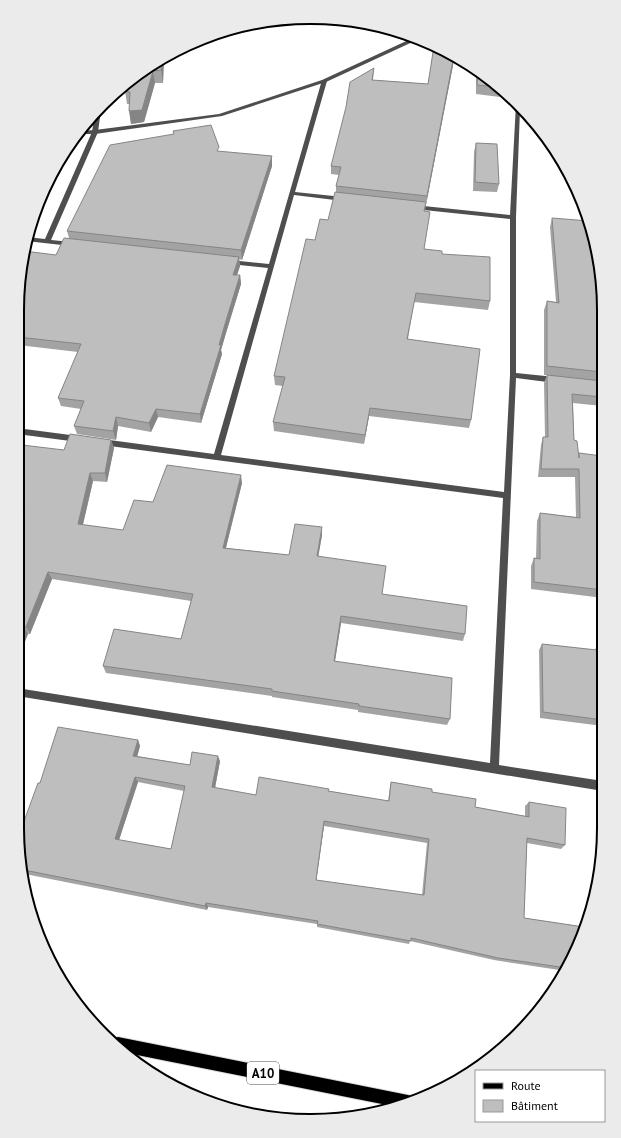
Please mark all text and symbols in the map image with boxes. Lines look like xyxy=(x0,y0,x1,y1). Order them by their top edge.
road number: A10 xyxy=(247,1062,279,1084)
legend xyxy=(475,1070,605,1122)
text: Route xyxy=(511,1078,541,1093)
text: Bâtiment xyxy=(511,1098,558,1113)

